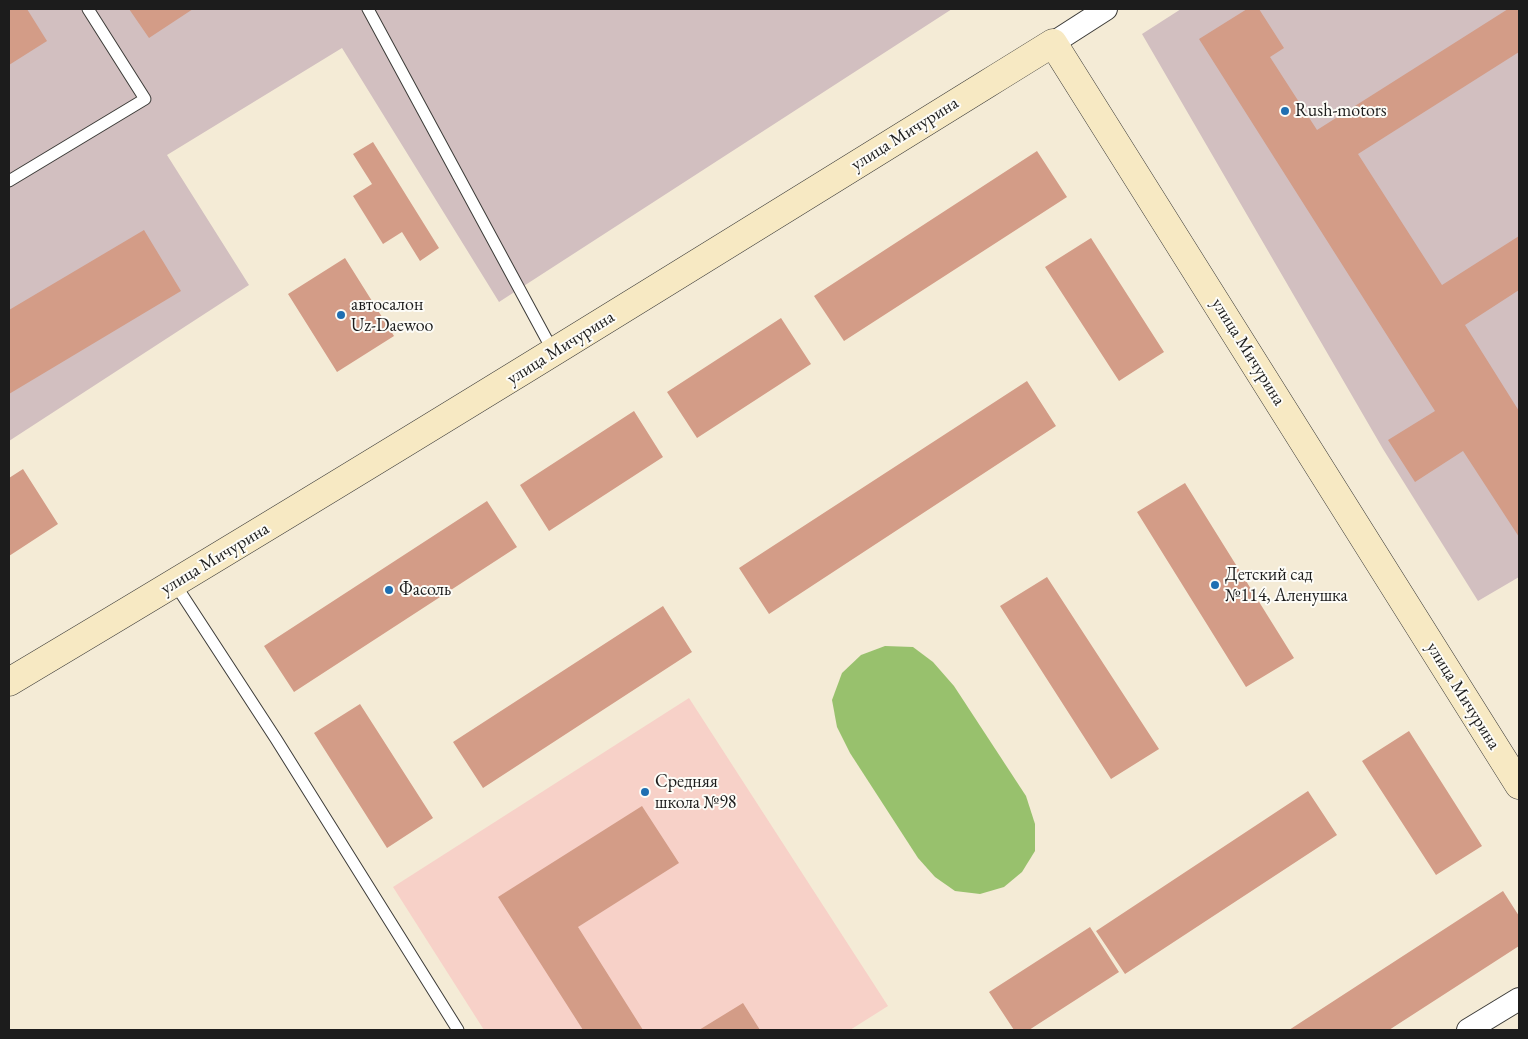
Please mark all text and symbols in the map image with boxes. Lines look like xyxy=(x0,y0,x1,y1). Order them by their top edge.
street label: улица Мичурина xyxy=(847,92,963,176)
place label: Rush-motors xyxy=(1295,100,1387,122)
marker: Rush-motors xyxy=(1279,105,1291,117)
place label: автосалон Uz-Daewoo xyxy=(351,294,433,336)
street label: улица Мичурина xyxy=(1206,294,1290,410)
street label: улица Мичурина xyxy=(503,306,619,390)
marker: автосалон Uz-Daewoo xyxy=(335,309,347,321)
street label: улица Мичурина xyxy=(157,518,273,600)
place label: Детский сад №114, Аленушка xyxy=(1225,564,1348,606)
place label: Фасоль xyxy=(399,579,451,601)
marker: Детский сад №114, Аленушка xyxy=(1209,579,1221,591)
marker: Фасоль xyxy=(383,584,395,596)
street label: улица Мичурина xyxy=(1421,638,1505,754)
place label: Средняя школа №98 xyxy=(655,771,736,814)
marker: Средняя школа №98 xyxy=(639,786,651,798)

